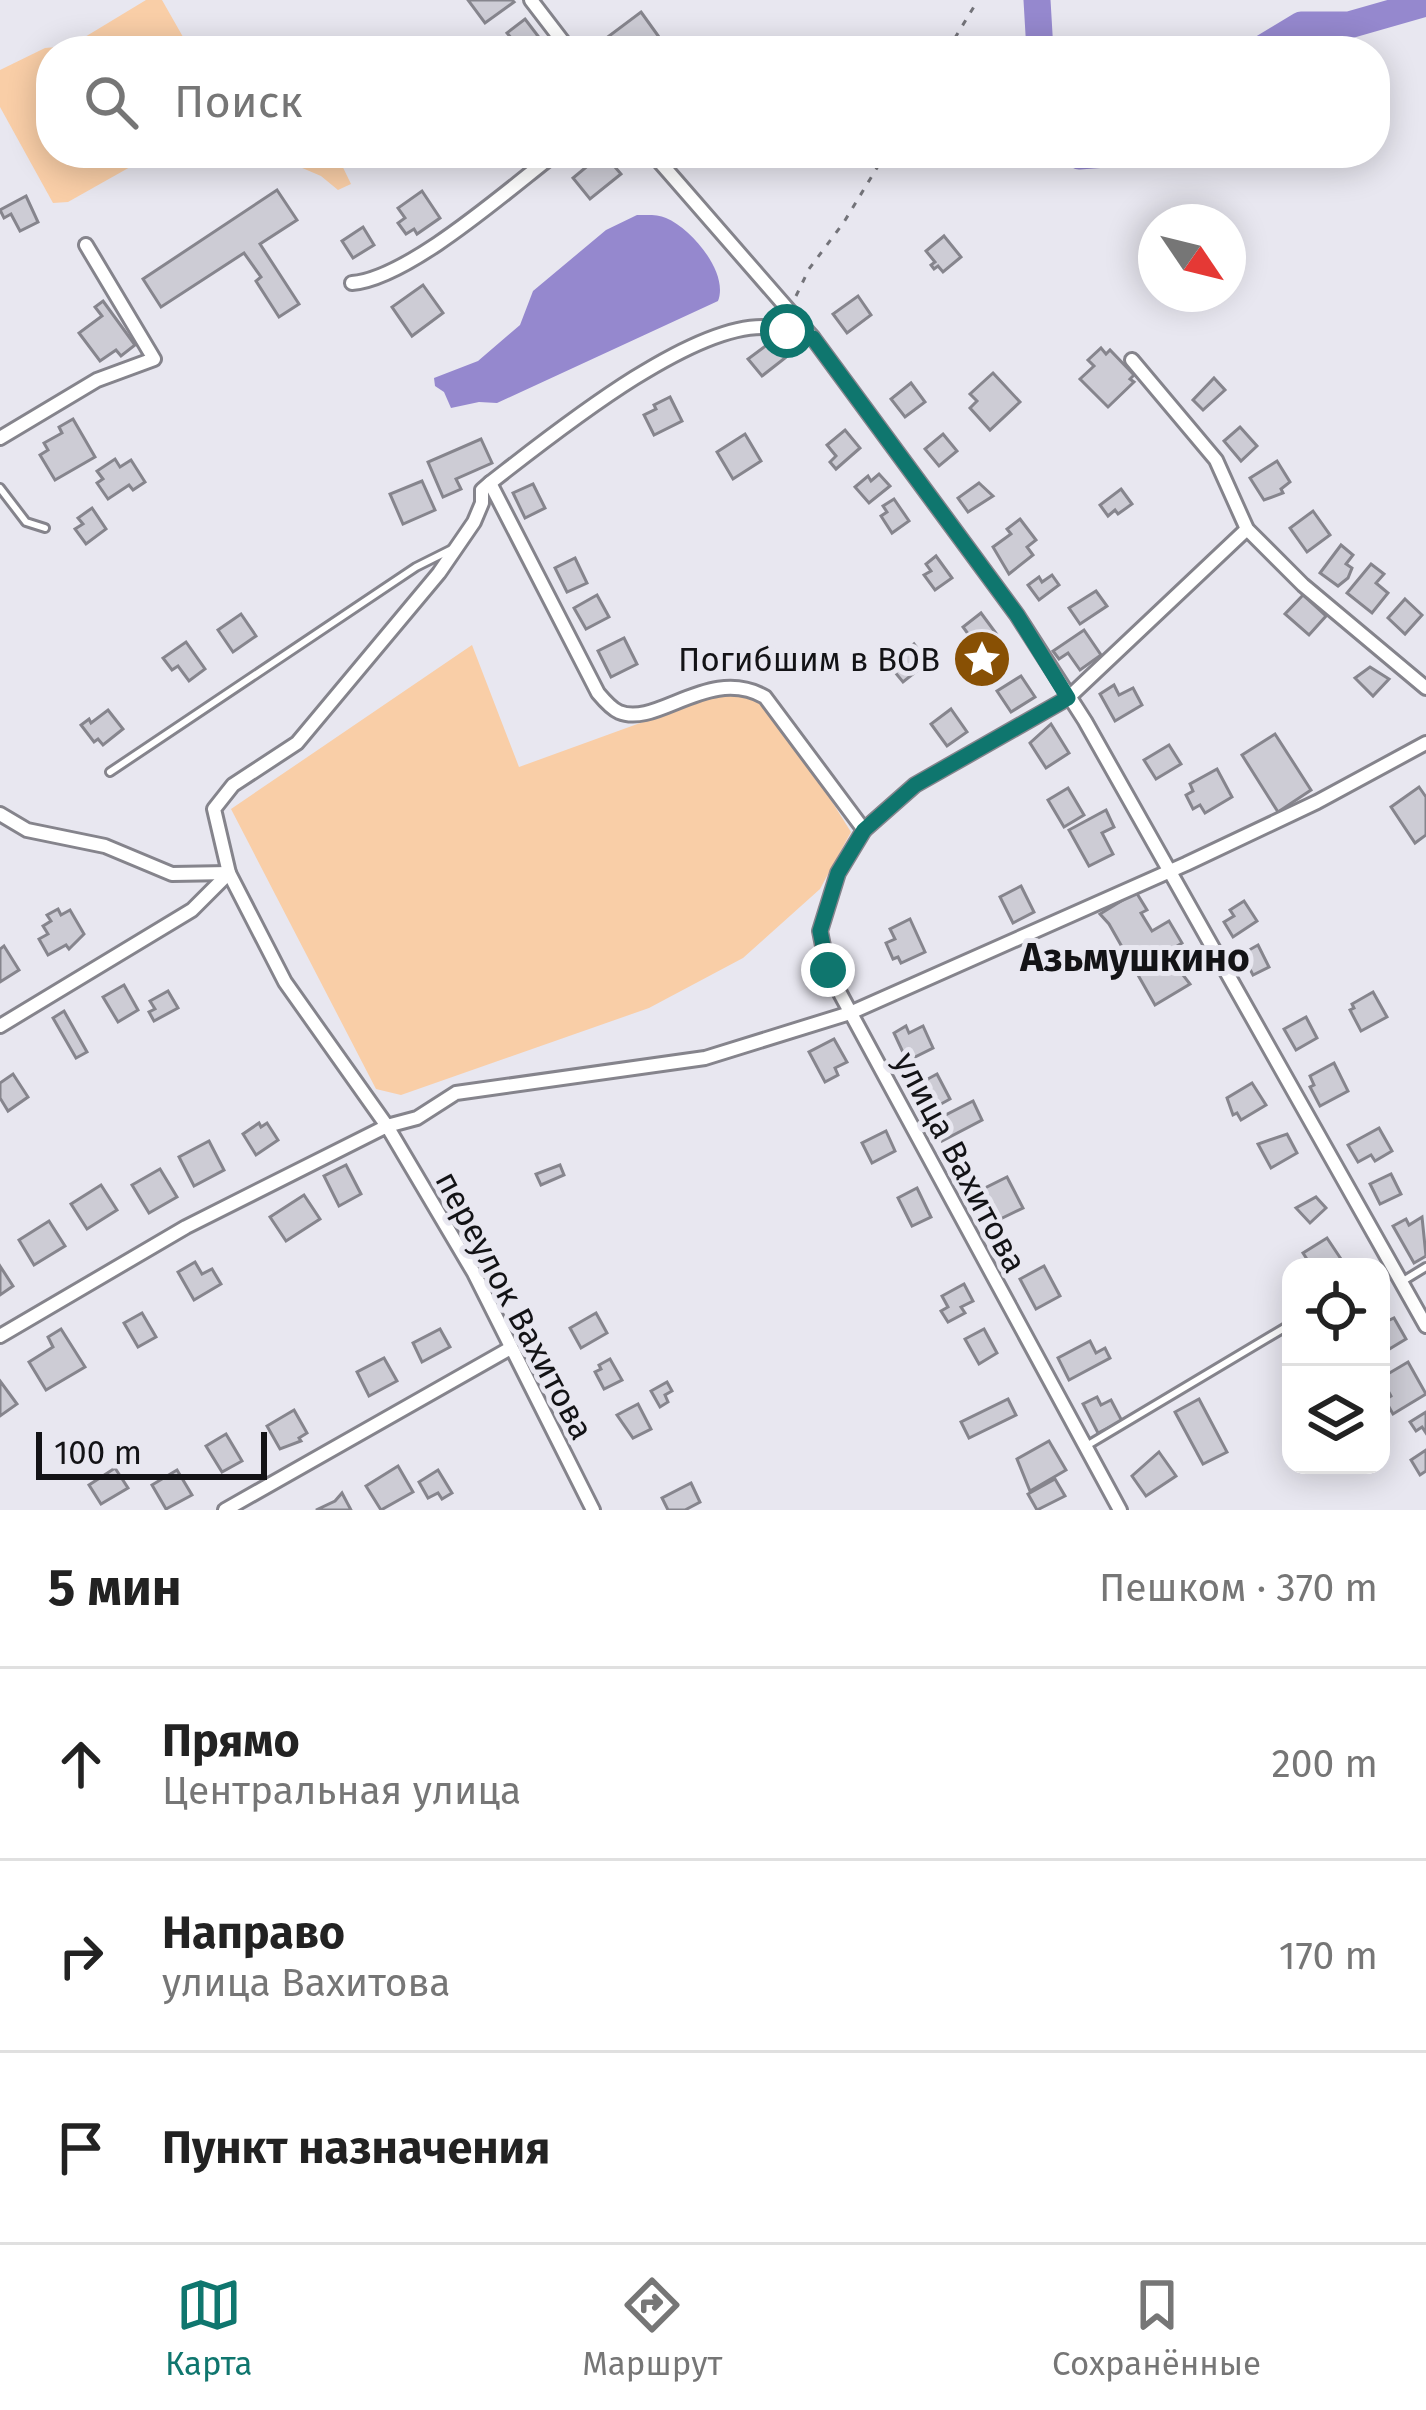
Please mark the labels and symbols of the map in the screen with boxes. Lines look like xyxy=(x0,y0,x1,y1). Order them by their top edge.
north arrow xyxy=(1138,204,1246,312)
route start xyxy=(760,304,814,358)
place icon: Погибшим в ВОВ xyxy=(951,628,1013,690)
place label: Погибшим в ВОВ xyxy=(678,640,940,680)
district label: Азьмушкино xyxy=(1019,935,1250,981)
route end xyxy=(801,943,855,997)
street label: улица Вахитова xyxy=(885,1045,1035,1280)
street label: переулок Вахитова xyxy=(426,1164,602,1447)
scale bar xyxy=(36,1426,267,1479)

